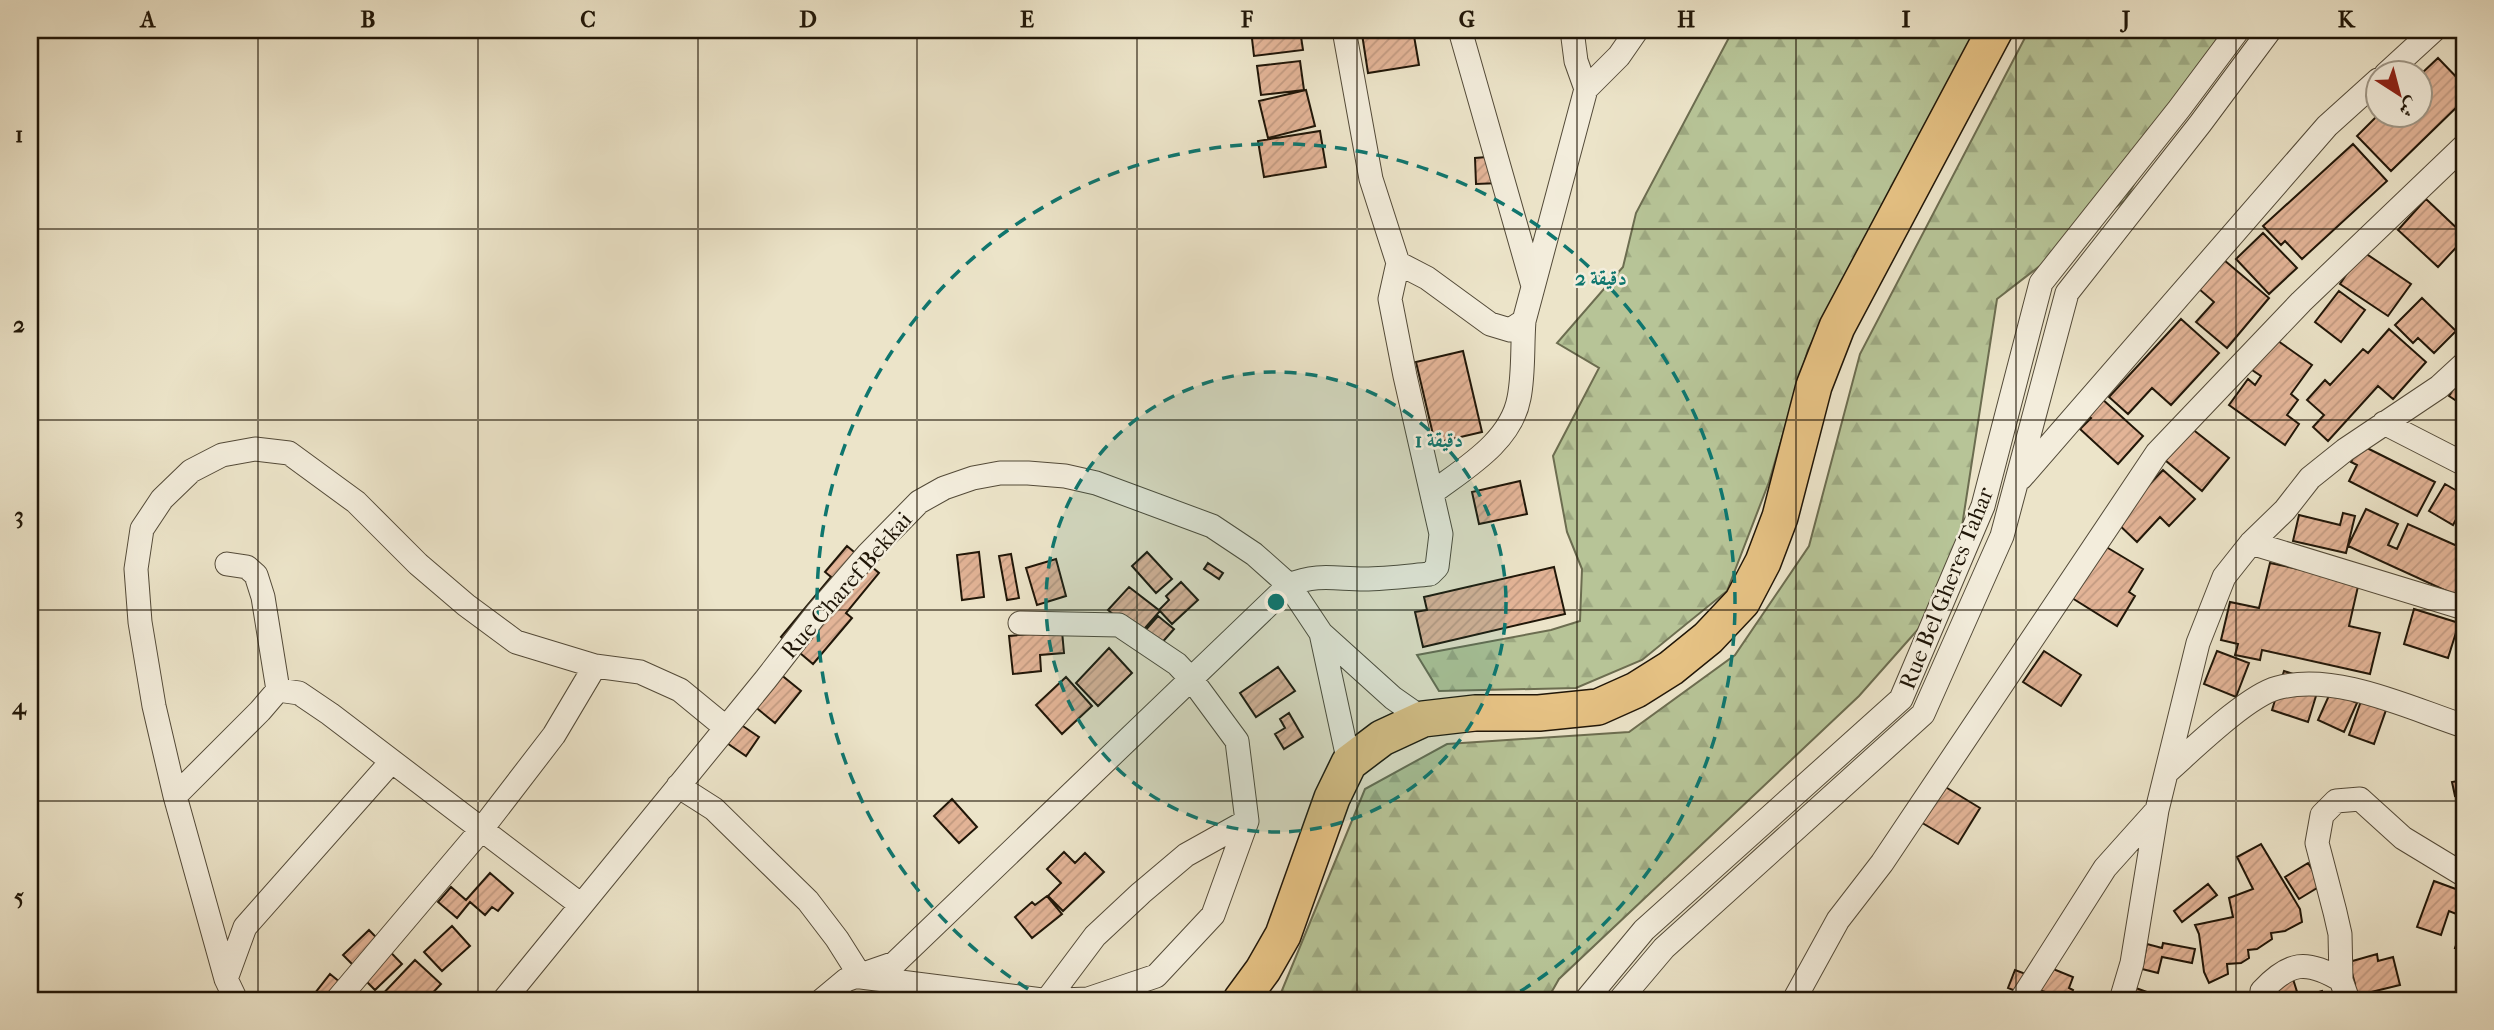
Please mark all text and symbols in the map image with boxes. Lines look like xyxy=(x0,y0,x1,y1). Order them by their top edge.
text: A xyxy=(139,6,157,33)
text: B xyxy=(361,6,376,33)
text: C xyxy=(580,6,596,33)
text: D xyxy=(799,6,817,33)
text: E xyxy=(1020,6,1034,33)
text: F xyxy=(1240,6,1254,33)
text: G xyxy=(1459,6,1475,33)
text: H xyxy=(1677,6,1695,33)
text: I xyxy=(1902,6,1911,33)
text: J xyxy=(2120,6,2131,33)
text: K xyxy=(2338,6,2357,33)
north arrow xyxy=(2364,60,2434,130)
text: ش xyxy=(2394,93,2422,121)
text: 1 xyxy=(15,121,23,148)
text: 2 دقيقة xyxy=(1575,266,1627,290)
text: 2 xyxy=(13,311,25,338)
text: 1 دقيقة xyxy=(1415,428,1463,452)
street label: Rue Bel Gheres Tahar xyxy=(1894,483,1999,693)
text: 3 xyxy=(14,502,24,529)
street label: Rue Charef Bekkai xyxy=(775,506,918,664)
centre of rings xyxy=(1264,590,1288,614)
text: 4 xyxy=(11,693,27,720)
text: 5 xyxy=(14,883,24,910)

